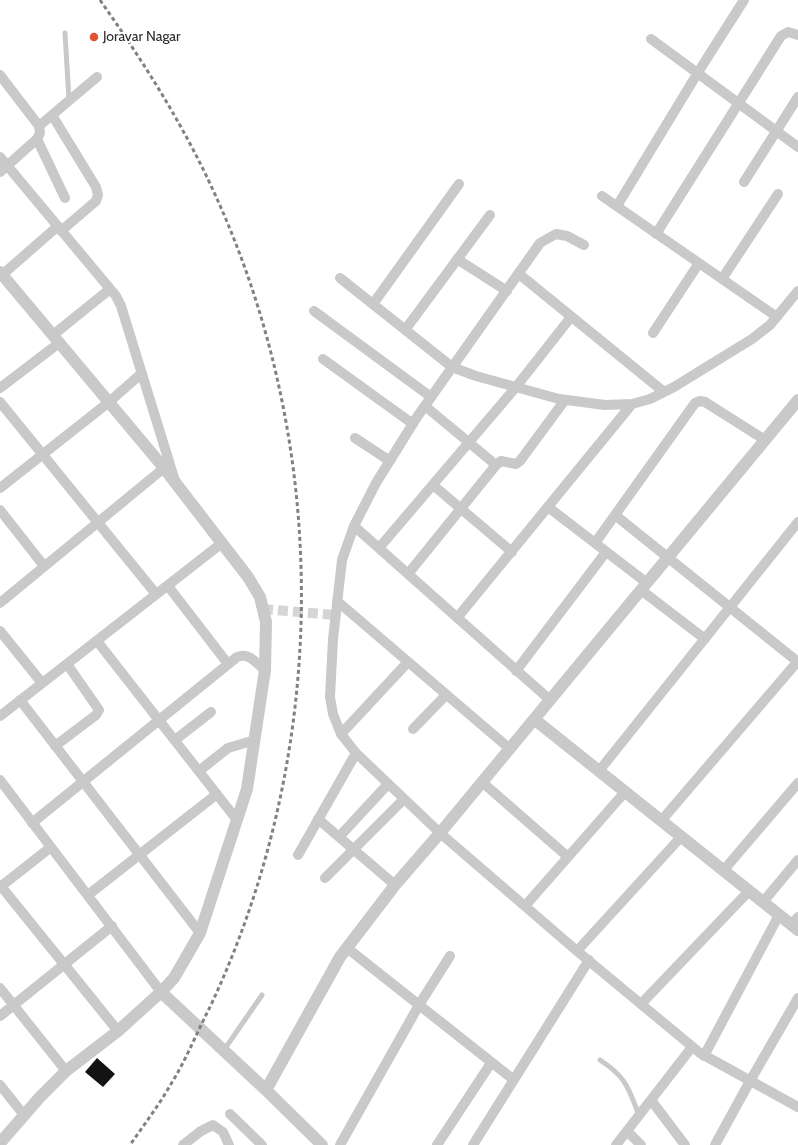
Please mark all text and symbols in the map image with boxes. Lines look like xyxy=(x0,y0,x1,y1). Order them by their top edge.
place label: Joravar Nagar xyxy=(103,29,181,45)
marker: Joravar Nagar xyxy=(88,31,100,43)

